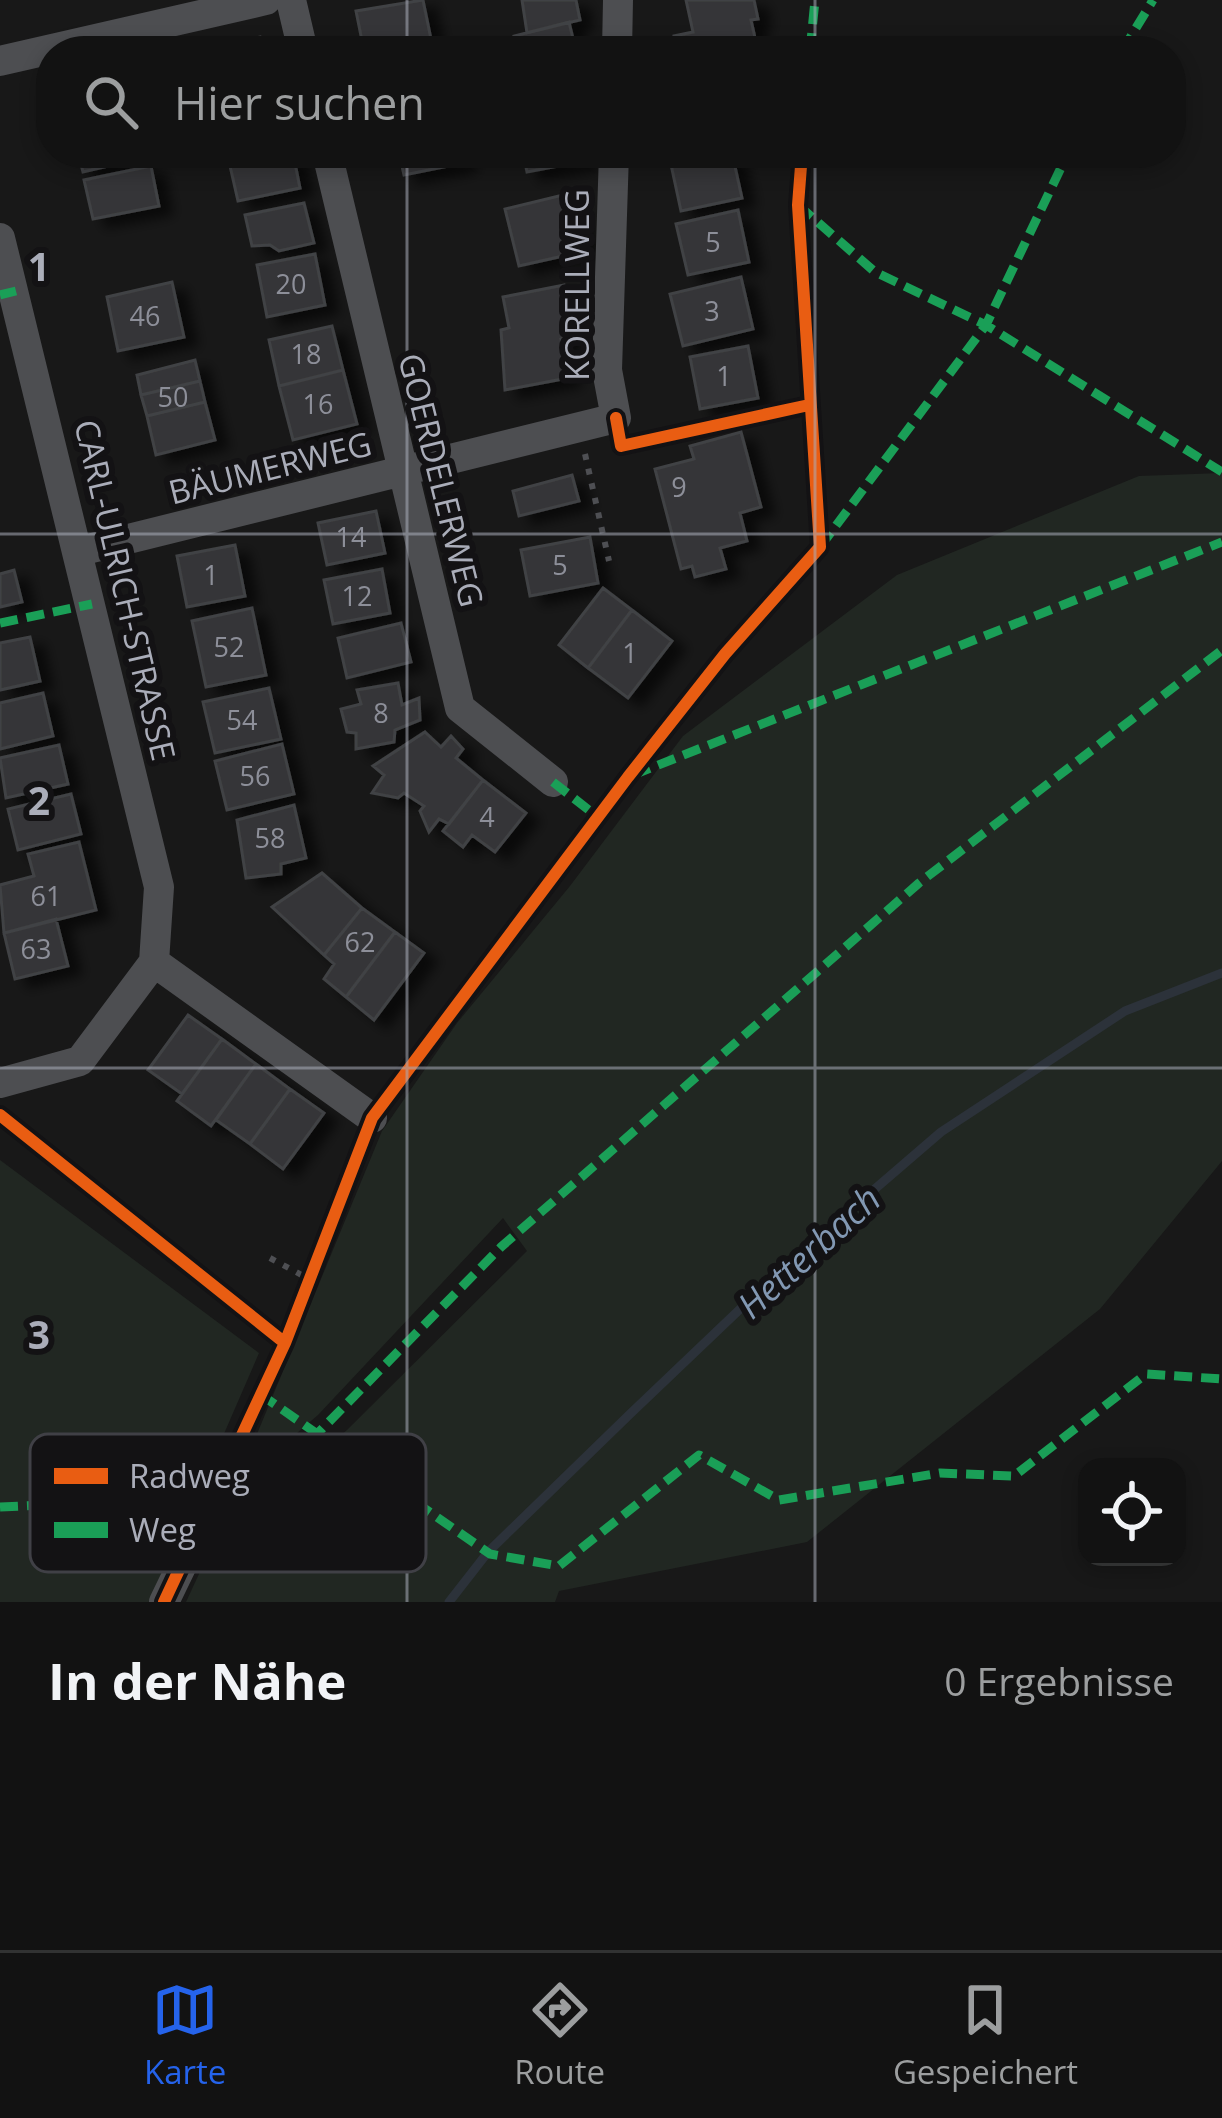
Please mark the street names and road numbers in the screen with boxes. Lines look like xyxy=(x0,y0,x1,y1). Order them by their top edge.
street label: KORELLWEG xyxy=(554,189,599,381)
street label: GOERDELERWEG xyxy=(388,349,495,611)
street label: CARL-ULRICH-STRASSE xyxy=(64,415,187,765)
street label: BÄUMERWEG xyxy=(164,421,376,514)

